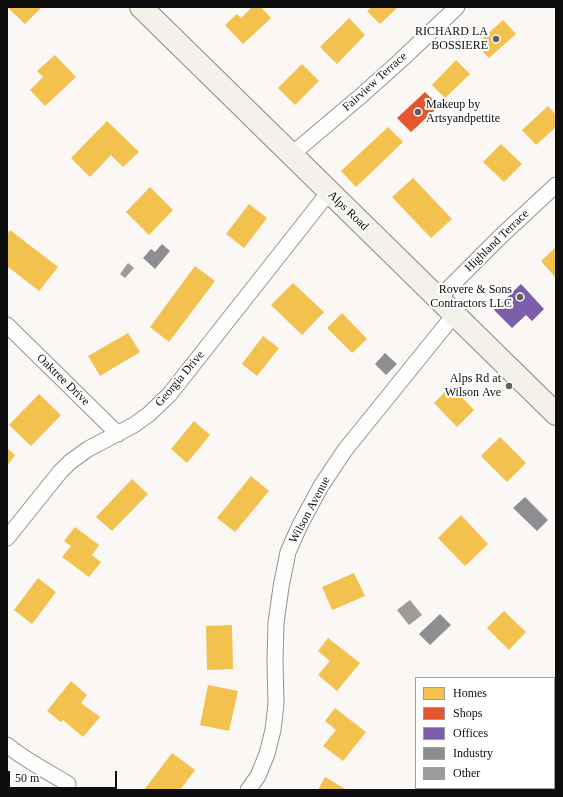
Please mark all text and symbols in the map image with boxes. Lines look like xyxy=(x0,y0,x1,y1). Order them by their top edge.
place label: RICHARD LA BOSSIERE xyxy=(415,25,488,53)
marker: RICHARD LA BOSSIERE xyxy=(491,34,501,44)
street label: Fairview Terrace xyxy=(340,49,410,115)
place label: Makeup by Artsyandpettite xyxy=(426,98,500,126)
marker: Makeup by Artsyandpettite xyxy=(413,107,423,117)
street label: Alps Road xyxy=(325,188,371,234)
street label: Highland Terrace xyxy=(462,207,532,275)
place label: Rovere & Sons Contractors LLC xyxy=(430,283,512,311)
marker: Rovere & Sons Contractors LLC xyxy=(515,292,525,302)
street label: Georgia Drive xyxy=(152,348,208,410)
street label: Oaktree Drive xyxy=(33,351,93,409)
place label: Alps Rd at Wilson Ave xyxy=(445,372,501,400)
marker: Alps Rd at Wilson Ave xyxy=(504,381,514,391)
street label: Wilson Avenue xyxy=(286,474,334,546)
legend xyxy=(415,677,555,789)
text: Homes xyxy=(453,686,487,700)
text: Shops xyxy=(453,706,482,720)
text: Offices xyxy=(453,726,488,740)
text: Industry xyxy=(453,746,493,760)
scale bar xyxy=(10,763,119,789)
text: Other xyxy=(453,766,480,780)
text: 50 m xyxy=(15,771,39,785)

